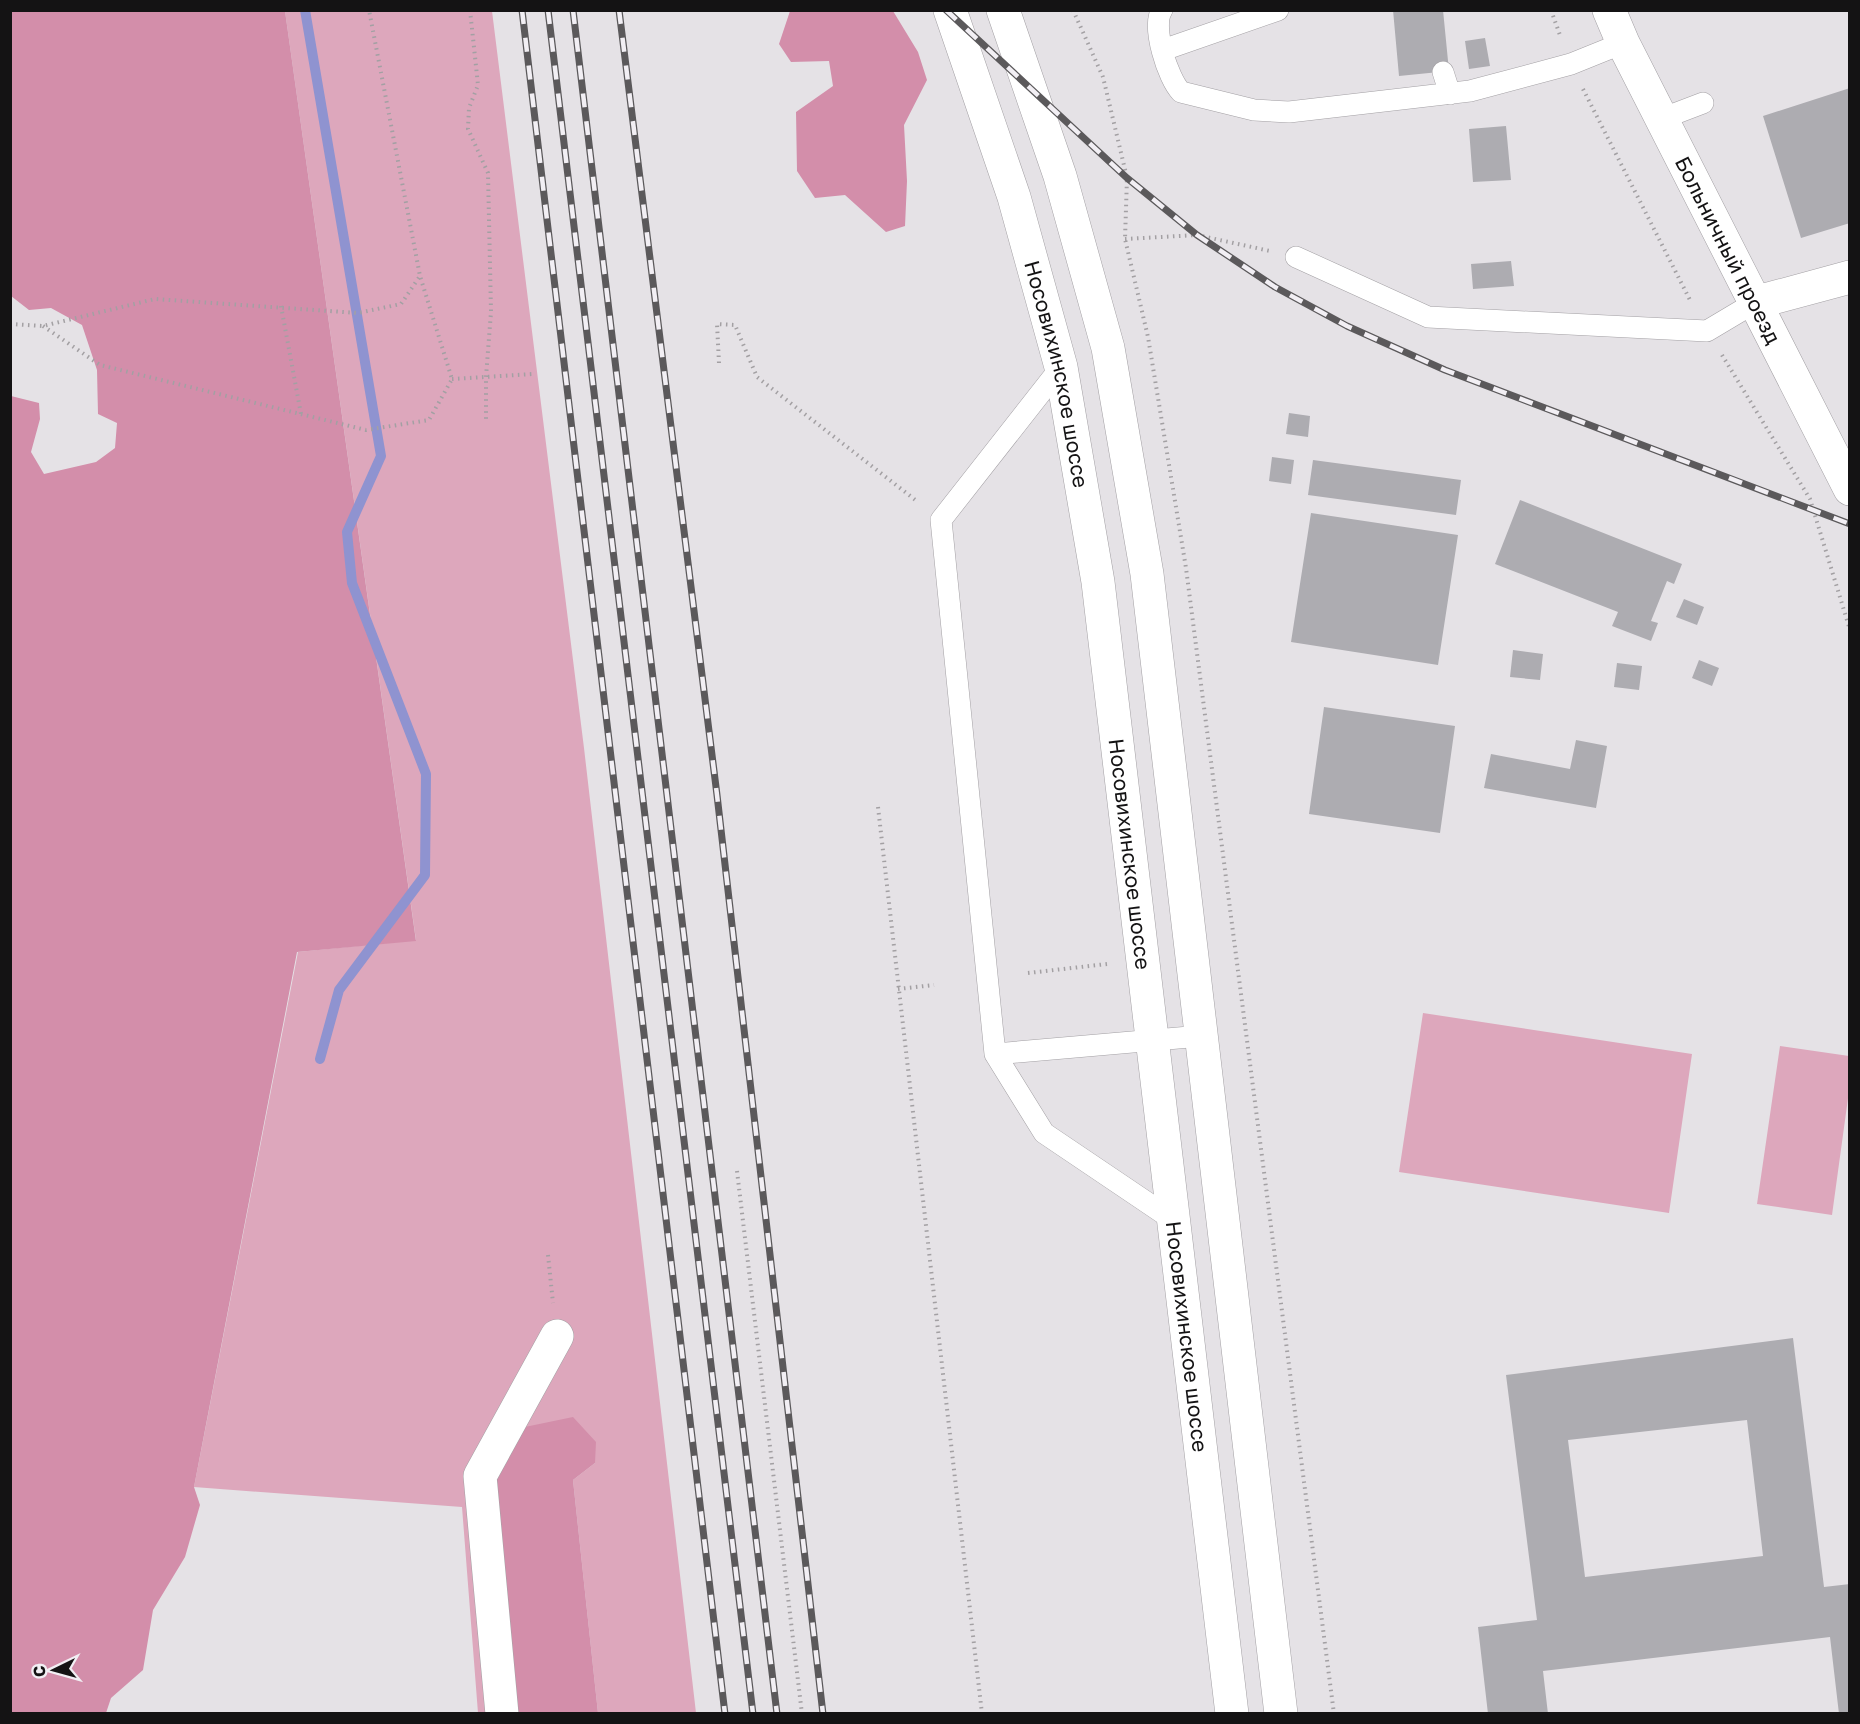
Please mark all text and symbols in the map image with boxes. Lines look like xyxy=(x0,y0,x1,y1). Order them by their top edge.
street label: Больничный проезд xyxy=(1670,152,1787,348)
street label: Носовихинское шоссе xyxy=(1019,257,1095,490)
street label: Носовихинское шоссе xyxy=(1104,737,1157,971)
street label: Носовихинское шоссе xyxy=(1161,1220,1214,1453)
north arrow xyxy=(24,1640,84,1700)
text: С xyxy=(29,1665,50,1678)

